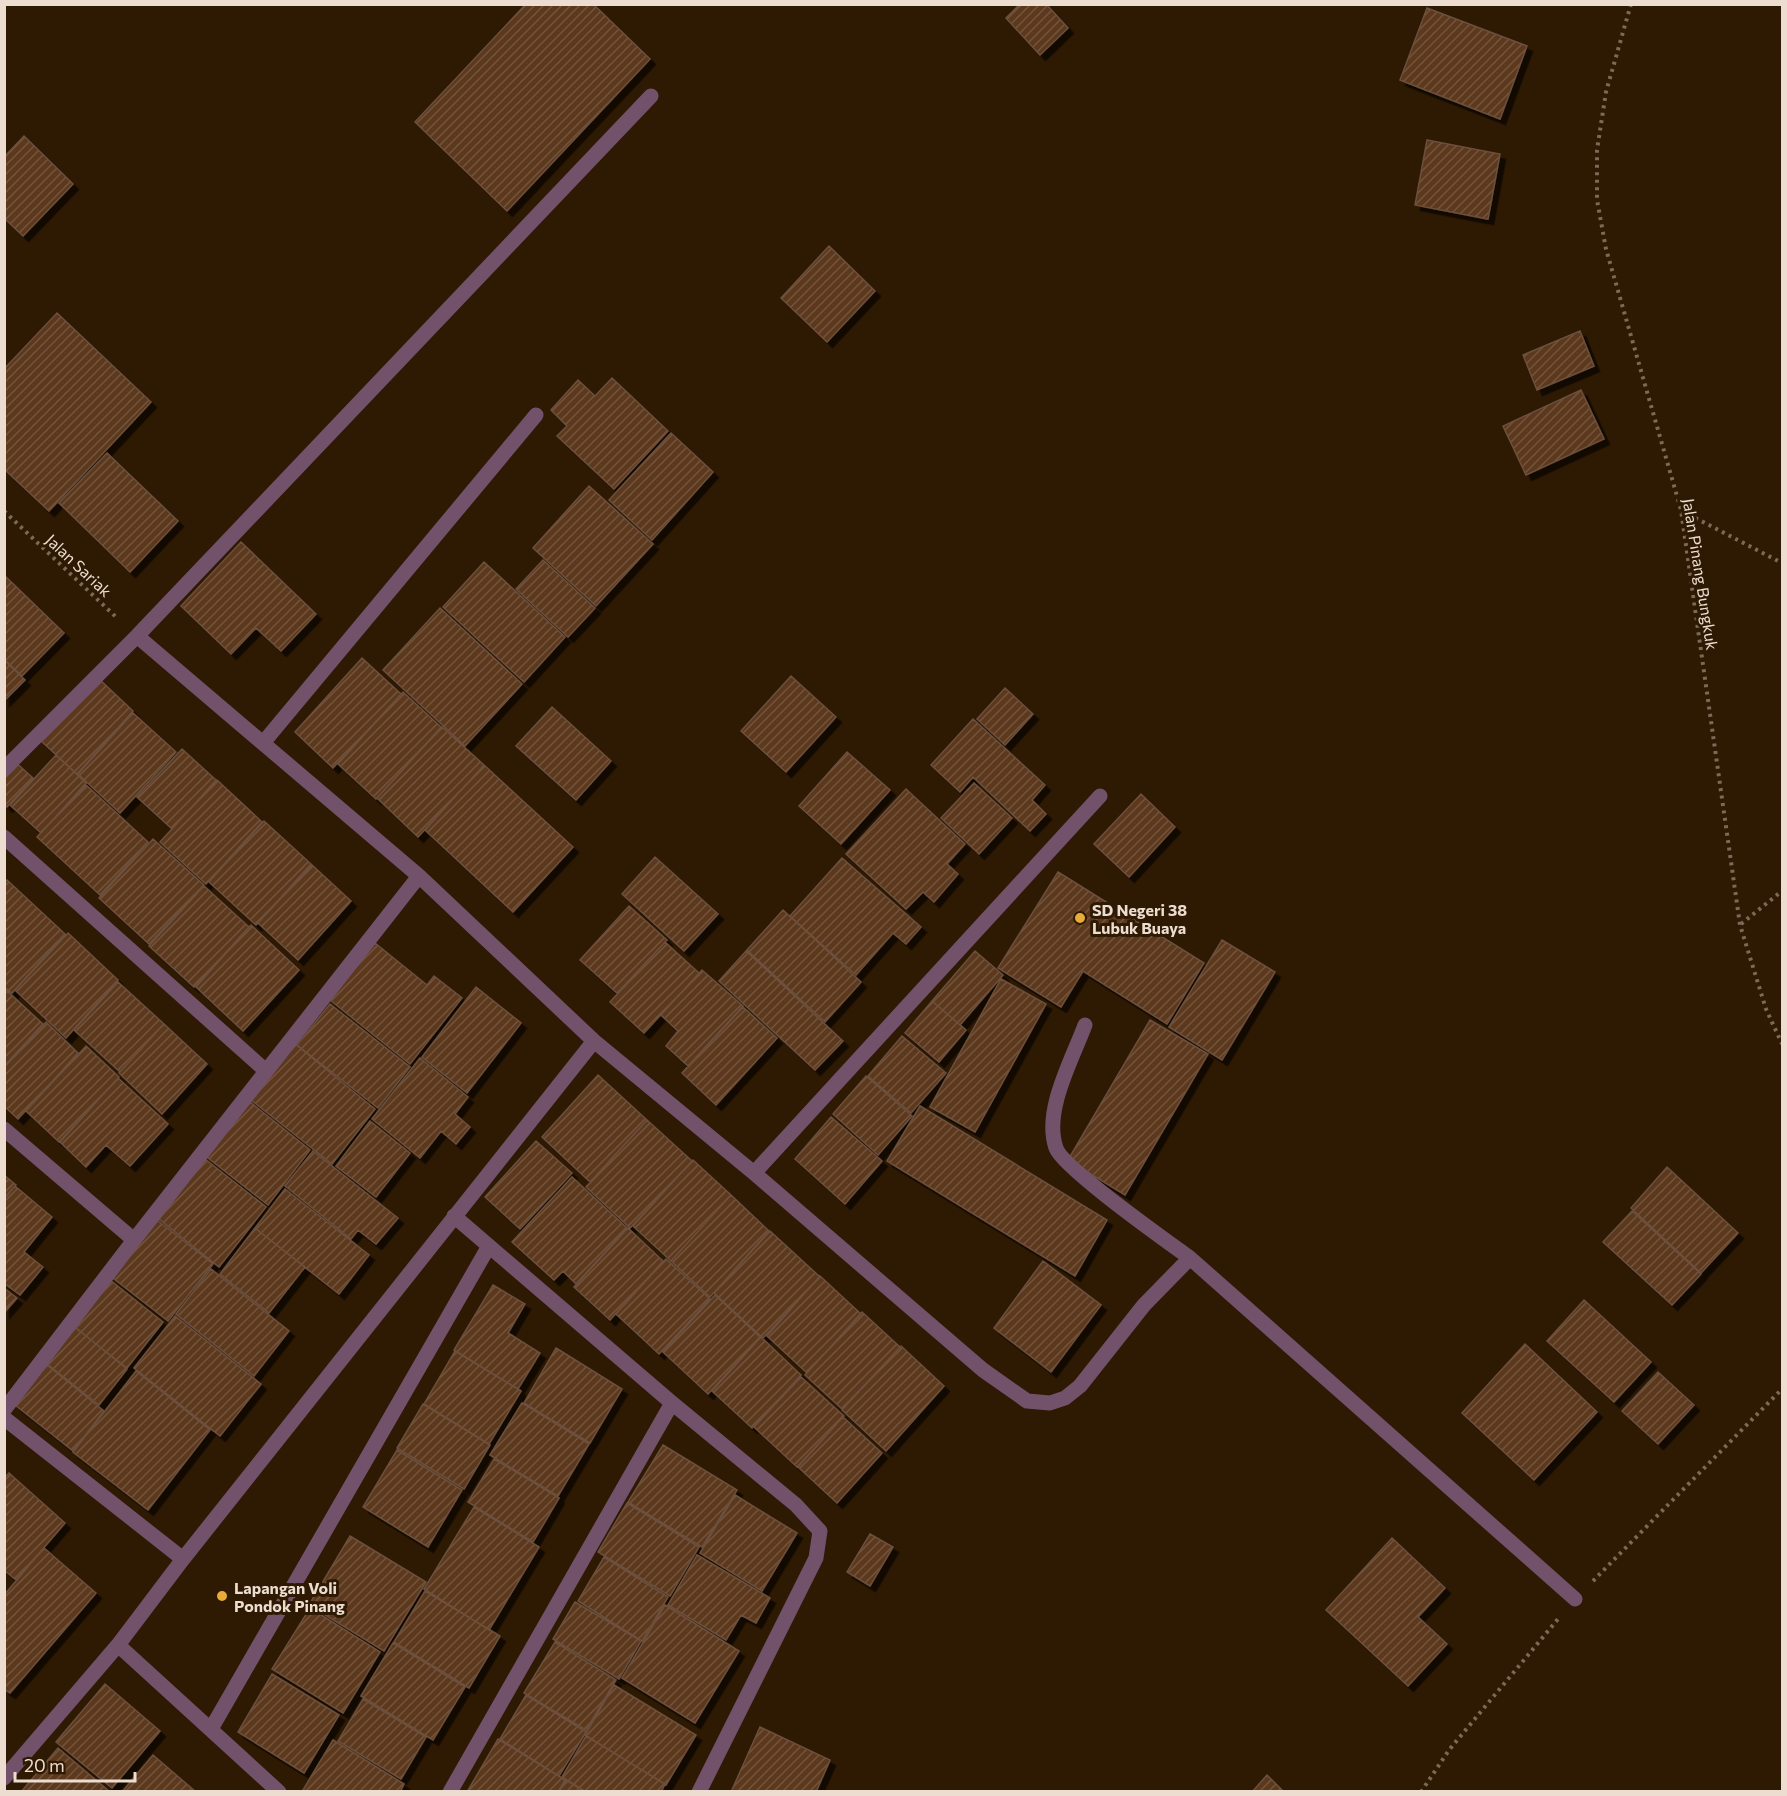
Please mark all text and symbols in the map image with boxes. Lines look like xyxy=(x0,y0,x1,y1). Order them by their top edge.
street label: Jalan Pinang Bungkuk xyxy=(1680,497,1722,652)
street label: Jalan Sariak xyxy=(42,530,116,600)
place label: SD Negeri 38 Lubuk Buaya xyxy=(1092,900,1187,937)
marker: SD Negeri 38 Lubuk Buaya xyxy=(1073,911,1087,925)
place label: Lapangan Voli Pondok Pinang xyxy=(234,1578,345,1615)
marker: Lapangan Voli Pondok Pinang xyxy=(215,1589,229,1603)
scale bar xyxy=(15,1745,135,1783)
text: 20 m xyxy=(24,1754,65,1776)

